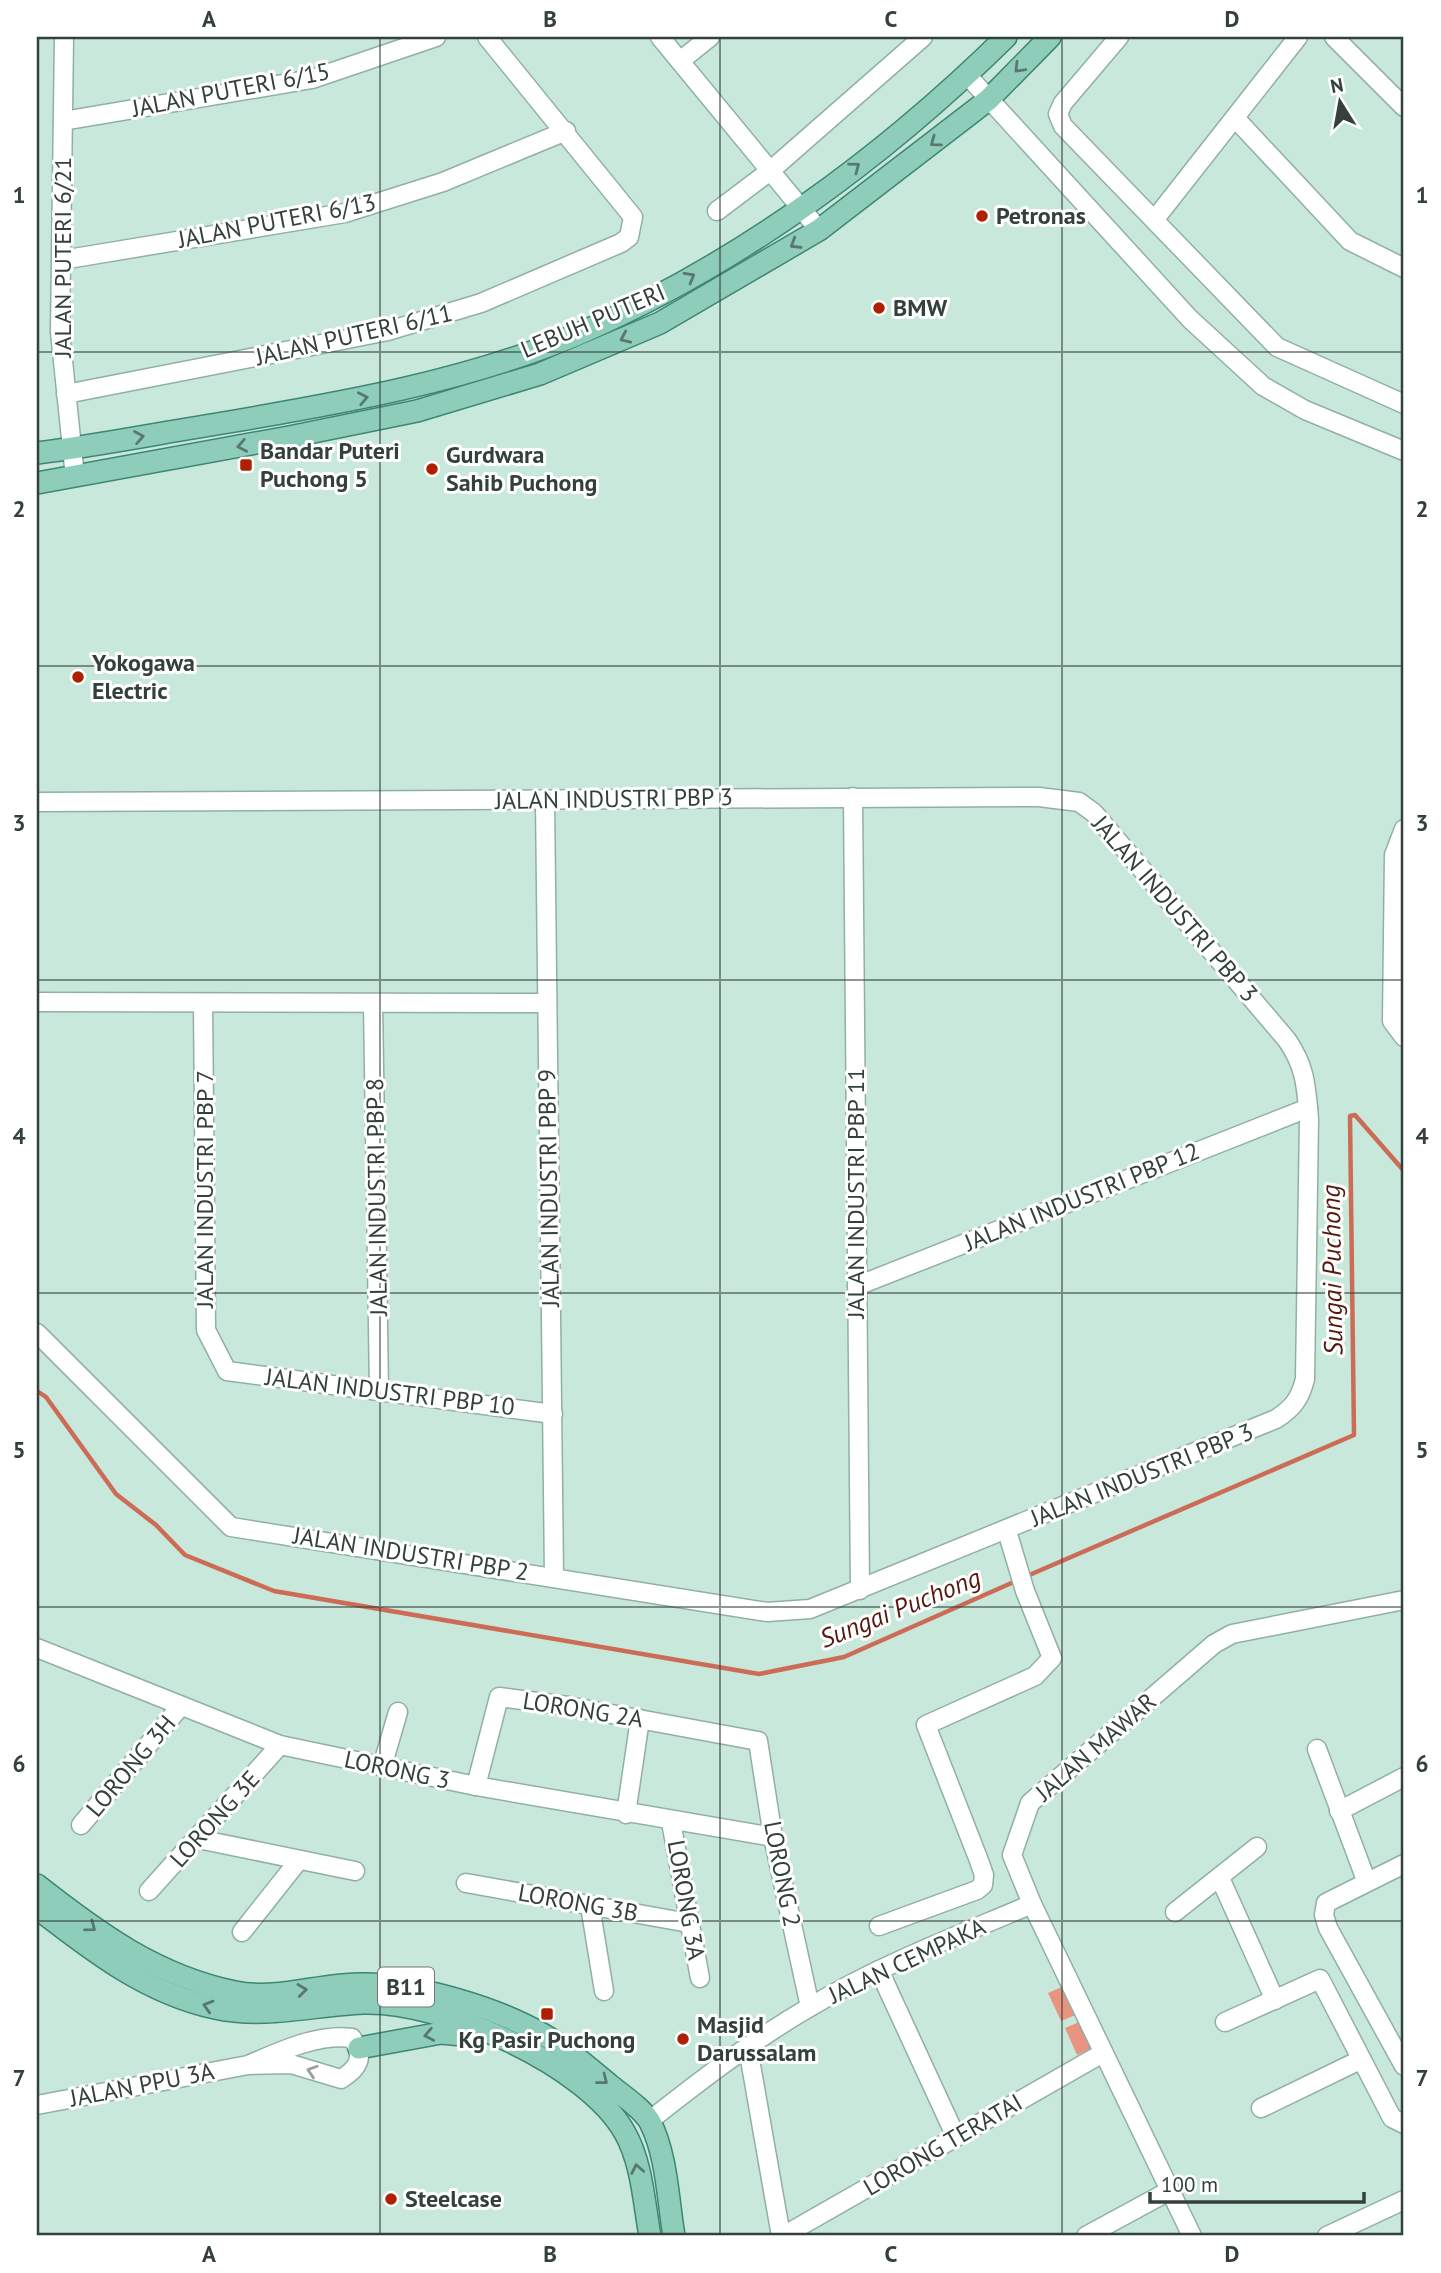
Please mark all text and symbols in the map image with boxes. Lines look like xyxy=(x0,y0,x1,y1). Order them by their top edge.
text: A xyxy=(202,4,216,33)
text: B xyxy=(543,4,557,33)
text: C xyxy=(885,4,898,33)
text: D xyxy=(1225,4,1239,33)
street label: JALAN PUTERI 6/15 xyxy=(128,55,332,124)
one-way arrow xyxy=(1015,60,1028,73)
north arrow xyxy=(1304,66,1374,136)
text: N xyxy=(1328,72,1345,98)
one-way arrow xyxy=(930,134,943,147)
street label: JALAN PUTERI 6/21 xyxy=(47,157,78,358)
one-way arrow xyxy=(847,162,860,175)
text: 1 xyxy=(12,180,26,209)
text: 1 xyxy=(1415,180,1429,209)
street label: JALAN PUTERI 6/13 xyxy=(174,186,378,255)
place label: Petronas xyxy=(996,200,1086,231)
marker: Petronas xyxy=(974,208,990,224)
one-way arrow xyxy=(789,236,802,249)
one-way arrow xyxy=(682,273,695,286)
street label: LEBUH PUTERI xyxy=(516,276,670,365)
place label: BMW xyxy=(893,292,947,323)
street label: JALAN PUTERI 6/11 xyxy=(252,297,455,372)
marker: BMW xyxy=(871,300,887,316)
one-way arrow xyxy=(620,330,632,344)
one-way arrow xyxy=(357,391,369,406)
one-way arrow xyxy=(133,430,145,445)
place label: Bandar Puteri Puchong 5 xyxy=(260,435,400,494)
one-way arrow xyxy=(236,438,248,453)
place label: Gurdwara Sahib Puchong xyxy=(446,439,597,498)
marker: Bandar Puteri Puchong 5 xyxy=(238,457,254,473)
marker: Gurdwara Sahib Puchong xyxy=(424,461,440,477)
text: 2 xyxy=(12,494,26,523)
text: 2 xyxy=(1415,494,1429,523)
place label: Yokogawa Electric xyxy=(91,647,195,706)
marker: Yokogawa Electric xyxy=(70,669,86,685)
street label: JALAN INDUSTRI PBP 3 xyxy=(494,781,733,816)
text: 3 xyxy=(12,808,26,837)
street label: JALAN INDUSTRI PBP 3 xyxy=(1085,808,1265,1009)
text: 3 xyxy=(1415,808,1429,837)
street label: JALAN INDUSTRI PBP 11 xyxy=(840,1068,871,1319)
street label: JALAN INDUSTRI PBP 9 xyxy=(531,1069,566,1308)
street label: JALAN INDUSTRI PBP 7 xyxy=(189,1070,220,1309)
street label: JALAN INDUSTRI PBP 8 xyxy=(359,1078,394,1317)
text: 4 xyxy=(12,1121,26,1150)
text: 4 xyxy=(1415,1121,1429,1150)
street label: JALAN INDUSTRI PBP 12 xyxy=(959,1135,1204,1258)
water label: Sungai Puchong xyxy=(1314,1184,1349,1356)
street label: JALAN INDUSTRI PBP 10 xyxy=(263,1361,516,1422)
street label: JALAN INDUSTRI PBP 3 xyxy=(1025,1416,1258,1534)
text: 5 xyxy=(12,1435,26,1464)
text: 5 xyxy=(1415,1435,1429,1464)
street label: JALAN INDUSTRI PBP 2 xyxy=(290,1519,531,1587)
water label: Sungai Puchong xyxy=(814,1560,985,1655)
street label: LORONG 2A xyxy=(521,1685,645,1734)
street label: JALAN MAWAR xyxy=(1028,1686,1162,1808)
street label: LORONG 3H xyxy=(79,1708,182,1823)
street label: LORONG 3 xyxy=(341,1743,453,1796)
text: 6 xyxy=(12,1749,26,1778)
text: 6 xyxy=(1415,1749,1429,1778)
street label: LORONG 3E xyxy=(163,1764,266,1874)
street label: LORONG 2 xyxy=(757,1818,808,1929)
street label: LORONG 3A xyxy=(661,1838,712,1962)
street label: LORONG 3B xyxy=(516,1877,640,1928)
street label: JALAN CEMPAKA xyxy=(822,1911,990,2011)
one-way arrow xyxy=(83,1918,95,1931)
road number: B11 xyxy=(378,1968,434,2006)
one-way arrow xyxy=(297,1983,308,1998)
one-way arrow xyxy=(202,1999,214,2014)
marker: Kg Pasir Puchong xyxy=(539,2006,555,2022)
place label: Masjid Darussalam xyxy=(697,2009,816,2068)
place label: Kg Pasir Puchong xyxy=(459,2024,635,2055)
one-way arrow xyxy=(423,2027,435,2042)
marker: Masjid Darussalam xyxy=(675,2031,691,2047)
street label: JALAN PPU 3A xyxy=(66,2055,217,2114)
text: 7 xyxy=(12,2063,26,2092)
text: 7 xyxy=(1415,2063,1429,2092)
one-way arrow xyxy=(306,2065,318,2079)
one-way arrow xyxy=(595,2072,608,2084)
street label: LORONG TERATAI xyxy=(858,2087,1028,2203)
scale bar xyxy=(1150,2161,1364,2205)
one-way arrow xyxy=(631,2163,646,2175)
text: 100 m xyxy=(1161,2171,1218,2198)
place label: Steelcase xyxy=(405,2183,502,2214)
marker: Steelcase xyxy=(383,2191,399,2207)
text: A xyxy=(202,2239,216,2268)
text: B xyxy=(543,2239,557,2268)
text: C xyxy=(885,2239,898,2268)
text: D xyxy=(1225,2239,1239,2268)

